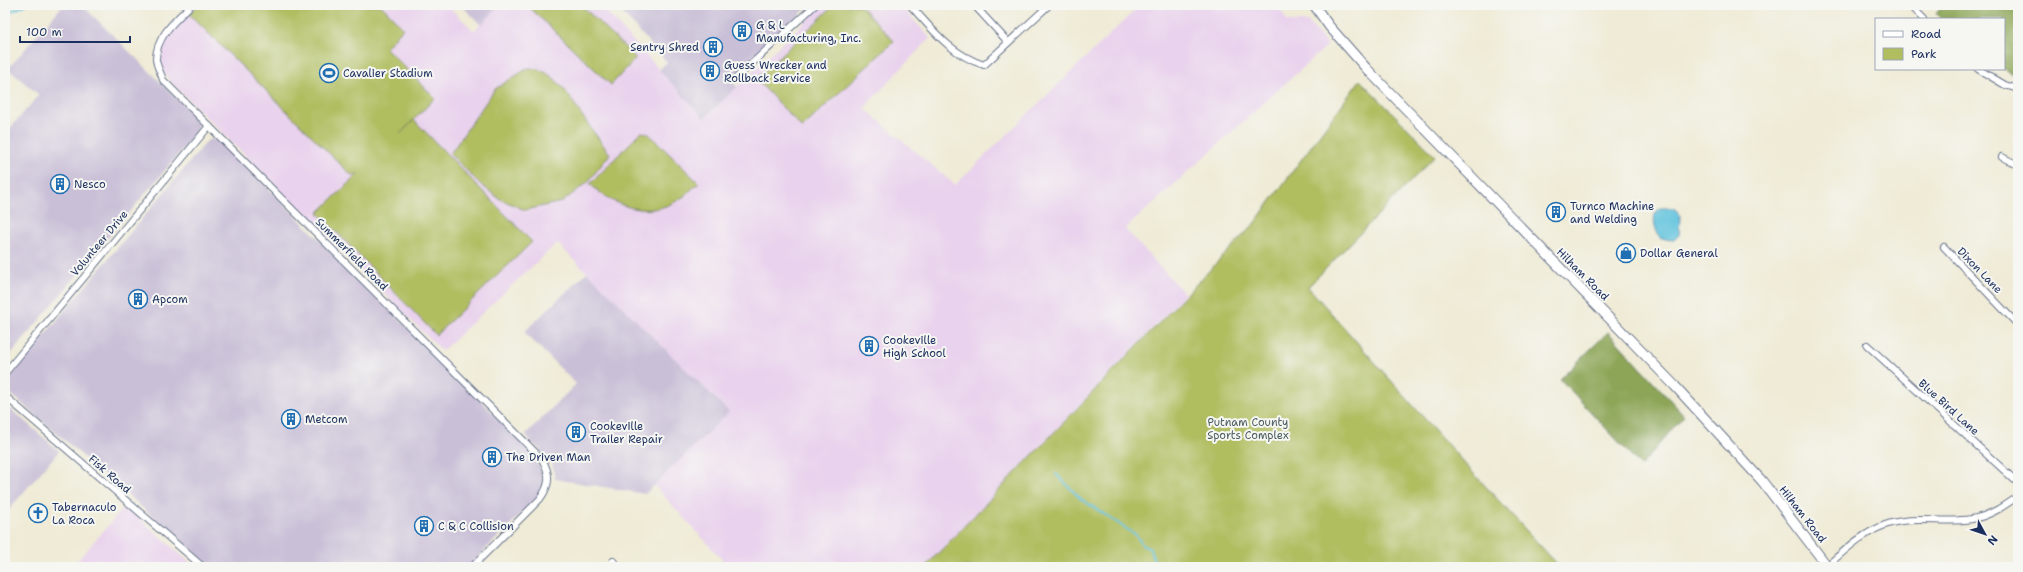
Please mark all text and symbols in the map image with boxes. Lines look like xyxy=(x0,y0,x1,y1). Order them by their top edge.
scale bar xyxy=(20,18,130,44)
place label: G & L Manufacturing, Inc. xyxy=(756,18,861,46)
legend xyxy=(1875,18,2005,70)
building icon: G & L Manufacturing, Inc. xyxy=(731,20,753,42)
text: 100 m xyxy=(26,24,62,40)
text: Road xyxy=(1911,26,1942,42)
building icon: Sentry Shred xyxy=(702,36,724,58)
place label: Sentry Shred xyxy=(630,40,699,55)
text: Park xyxy=(1911,46,1937,62)
place label: Guess Wrecker and Rollback Service xyxy=(724,58,827,86)
building icon: Guess Wrecker and Rollback Service xyxy=(699,60,721,82)
sports icon: Cavalier Stadium xyxy=(318,62,340,84)
place label: Cavalier Stadium xyxy=(343,66,433,81)
building icon: Nesco xyxy=(49,173,71,195)
place label: Nesco xyxy=(74,177,106,192)
place label: Turnco Machine and Welding xyxy=(1570,199,1654,227)
building icon: Turnco Machine and Welding xyxy=(1545,201,1567,223)
street label: Volunteer Drive xyxy=(67,207,131,279)
street label: Summerfield Road xyxy=(312,215,391,294)
shop icon: Dollar General xyxy=(1615,242,1637,264)
street label: Dixon Lane xyxy=(1954,244,2005,297)
street label: Hilham Road xyxy=(1553,245,1612,304)
place label: Dollar General xyxy=(1640,246,1718,261)
building icon: Apcom xyxy=(127,288,149,310)
place label: Apcom xyxy=(152,292,188,307)
place label: Cookeville High School xyxy=(883,333,947,361)
building icon: Cookeville High School xyxy=(858,335,880,357)
street label: Blue Bird Lane xyxy=(1915,376,1982,439)
building icon: Metcom xyxy=(280,408,302,430)
place label: Metcom xyxy=(305,412,348,427)
park label: Putnam County Sports Complex xyxy=(1207,415,1289,443)
place label: Cookeville Trailer Repair xyxy=(590,419,663,447)
building icon: Cookeville Trailer Repair xyxy=(565,421,587,443)
building icon: The Driven Man xyxy=(481,446,503,468)
place label: The Driven Man xyxy=(506,450,591,465)
street label: Fisk Road xyxy=(85,452,134,497)
street label: Hilham Road xyxy=(1776,483,1830,546)
place label: Tabernaculo La Roca xyxy=(52,500,117,528)
church icon: Tabernaculo La Roca xyxy=(27,502,49,524)
north arrow xyxy=(1965,514,2005,554)
building icon: C & C Collision xyxy=(413,515,435,537)
place label: C & C Collision xyxy=(438,519,514,534)
text: N xyxy=(1984,532,2001,548)

